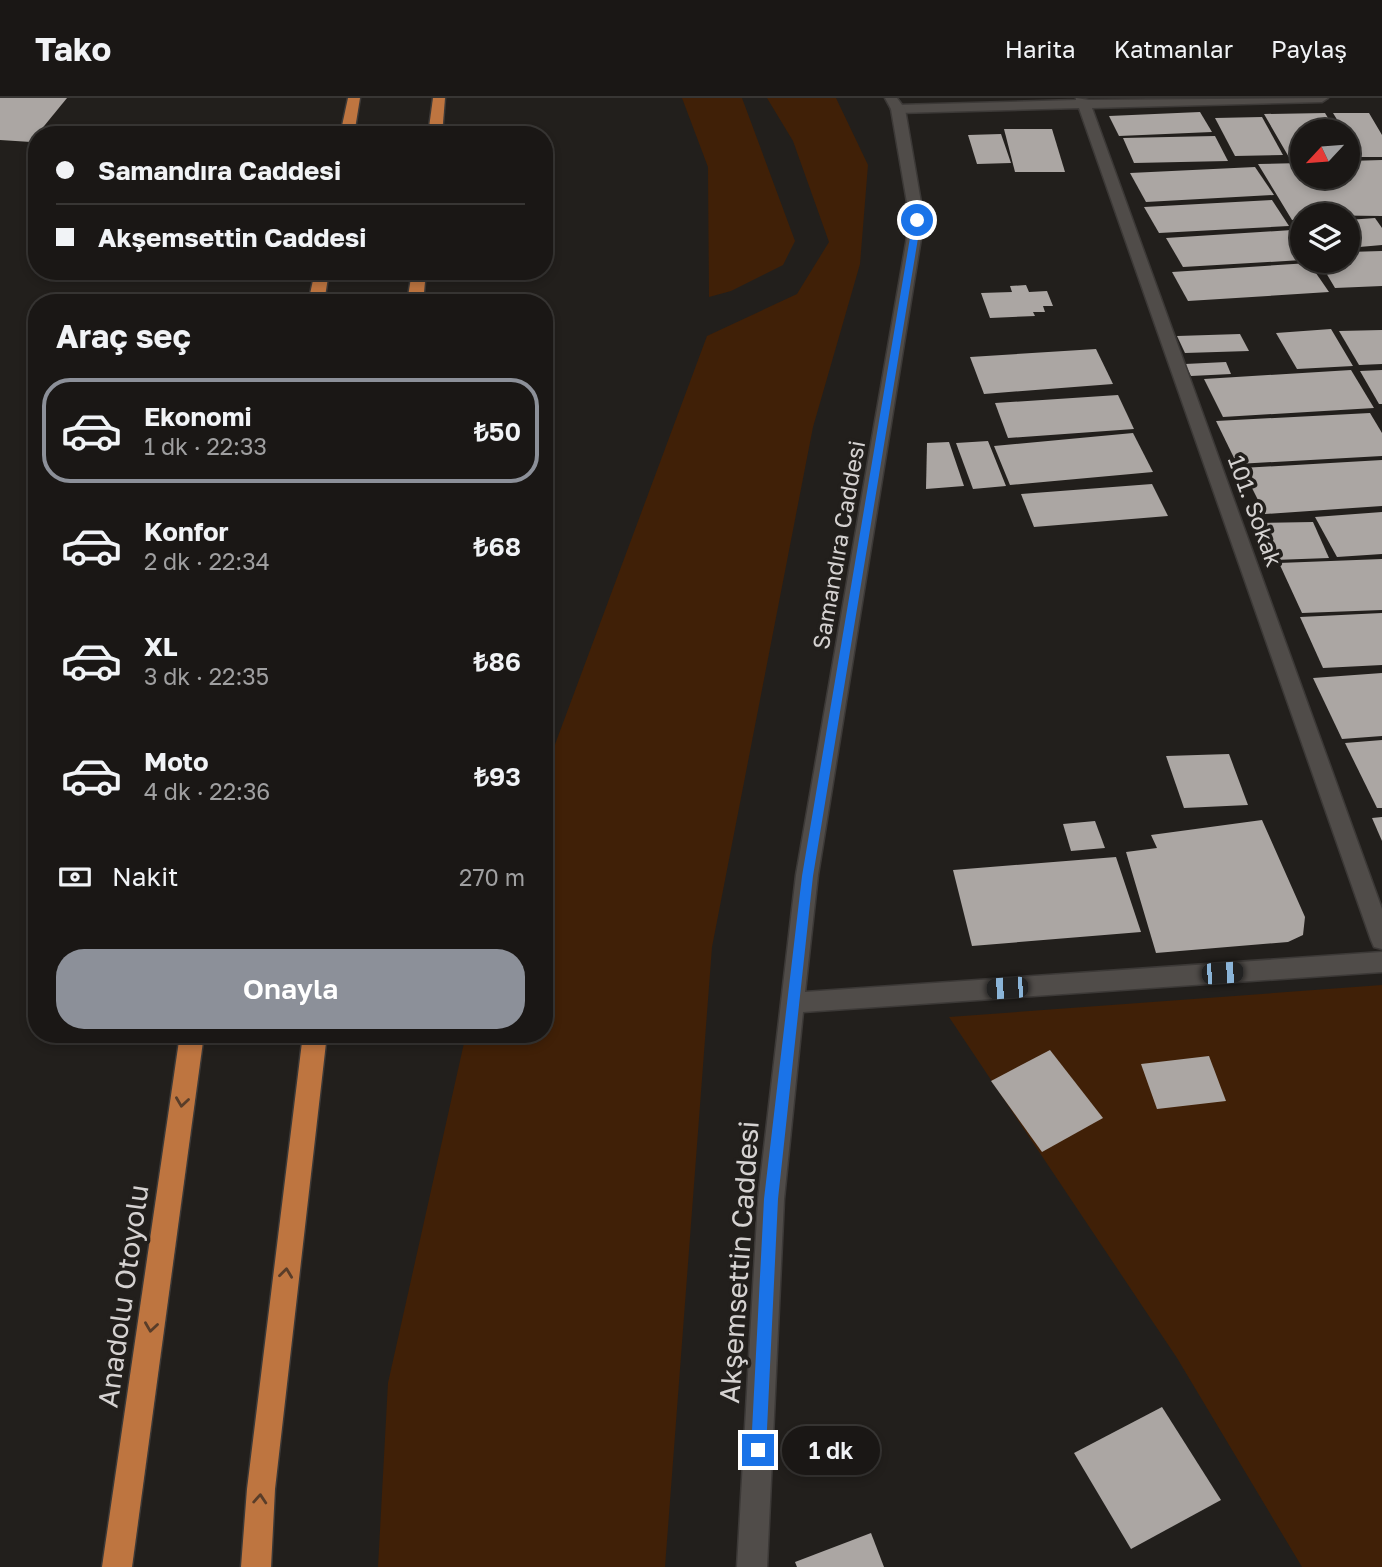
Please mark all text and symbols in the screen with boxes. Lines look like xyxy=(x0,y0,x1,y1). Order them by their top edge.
text: Tako xyxy=(35,29,111,68)
text: Harita xyxy=(1005,34,1076,63)
text: Katmanlar xyxy=(1114,34,1233,63)
text: Paylaş xyxy=(1271,34,1347,63)
north arrow xyxy=(1290,119,1360,189)
map controls xyxy=(1290,119,1360,273)
text: Samandıra Caddesi xyxy=(98,155,341,186)
button: layers xyxy=(1290,203,1360,273)
route start xyxy=(901,204,933,236)
text: Akşemsettin Caddesi xyxy=(98,222,366,253)
text: Araç seç xyxy=(56,317,191,355)
icon: car xyxy=(60,399,123,462)
text: Ekonomi xyxy=(144,401,252,432)
text: ₺50 xyxy=(474,416,521,447)
text: 1 dk · 22:33 xyxy=(144,432,267,460)
street label: Samandıra Caddesi xyxy=(806,438,870,651)
street label: 101. Sokak xyxy=(1223,451,1289,570)
icon: car xyxy=(60,514,123,577)
text: Konfor xyxy=(144,516,229,547)
text: ₺68 xyxy=(474,531,521,562)
text: 2 dk · 22:34 xyxy=(144,547,270,575)
icon: car xyxy=(60,629,123,692)
text: XL xyxy=(144,631,178,662)
text: ₺86 xyxy=(474,646,521,677)
text: 3 dk · 22:35 xyxy=(144,662,269,690)
icon: car xyxy=(60,744,123,807)
text: Moto xyxy=(144,746,209,777)
text: ₺93 xyxy=(474,761,521,792)
text: 4 dk · 22:36 xyxy=(144,777,270,805)
icon: cash xyxy=(56,858,94,896)
text: Nakit xyxy=(112,861,179,892)
text: 270 m xyxy=(459,863,525,891)
button: Onayla xyxy=(56,949,525,1029)
car xyxy=(1201,961,1244,985)
car xyxy=(986,976,1029,1000)
one-way arrow xyxy=(175,1096,190,1108)
street label: Akşemsettin Caddesi xyxy=(712,1120,765,1404)
street label: Anadolu Otoyolu xyxy=(91,1182,154,1409)
one-way arrow xyxy=(279,1267,294,1279)
one-way arrow xyxy=(143,1321,158,1333)
callout: 1 dk xyxy=(782,1426,880,1474)
route end xyxy=(742,1434,774,1466)
text: 1 dk xyxy=(809,1436,853,1464)
one-way arrow xyxy=(252,1493,267,1504)

